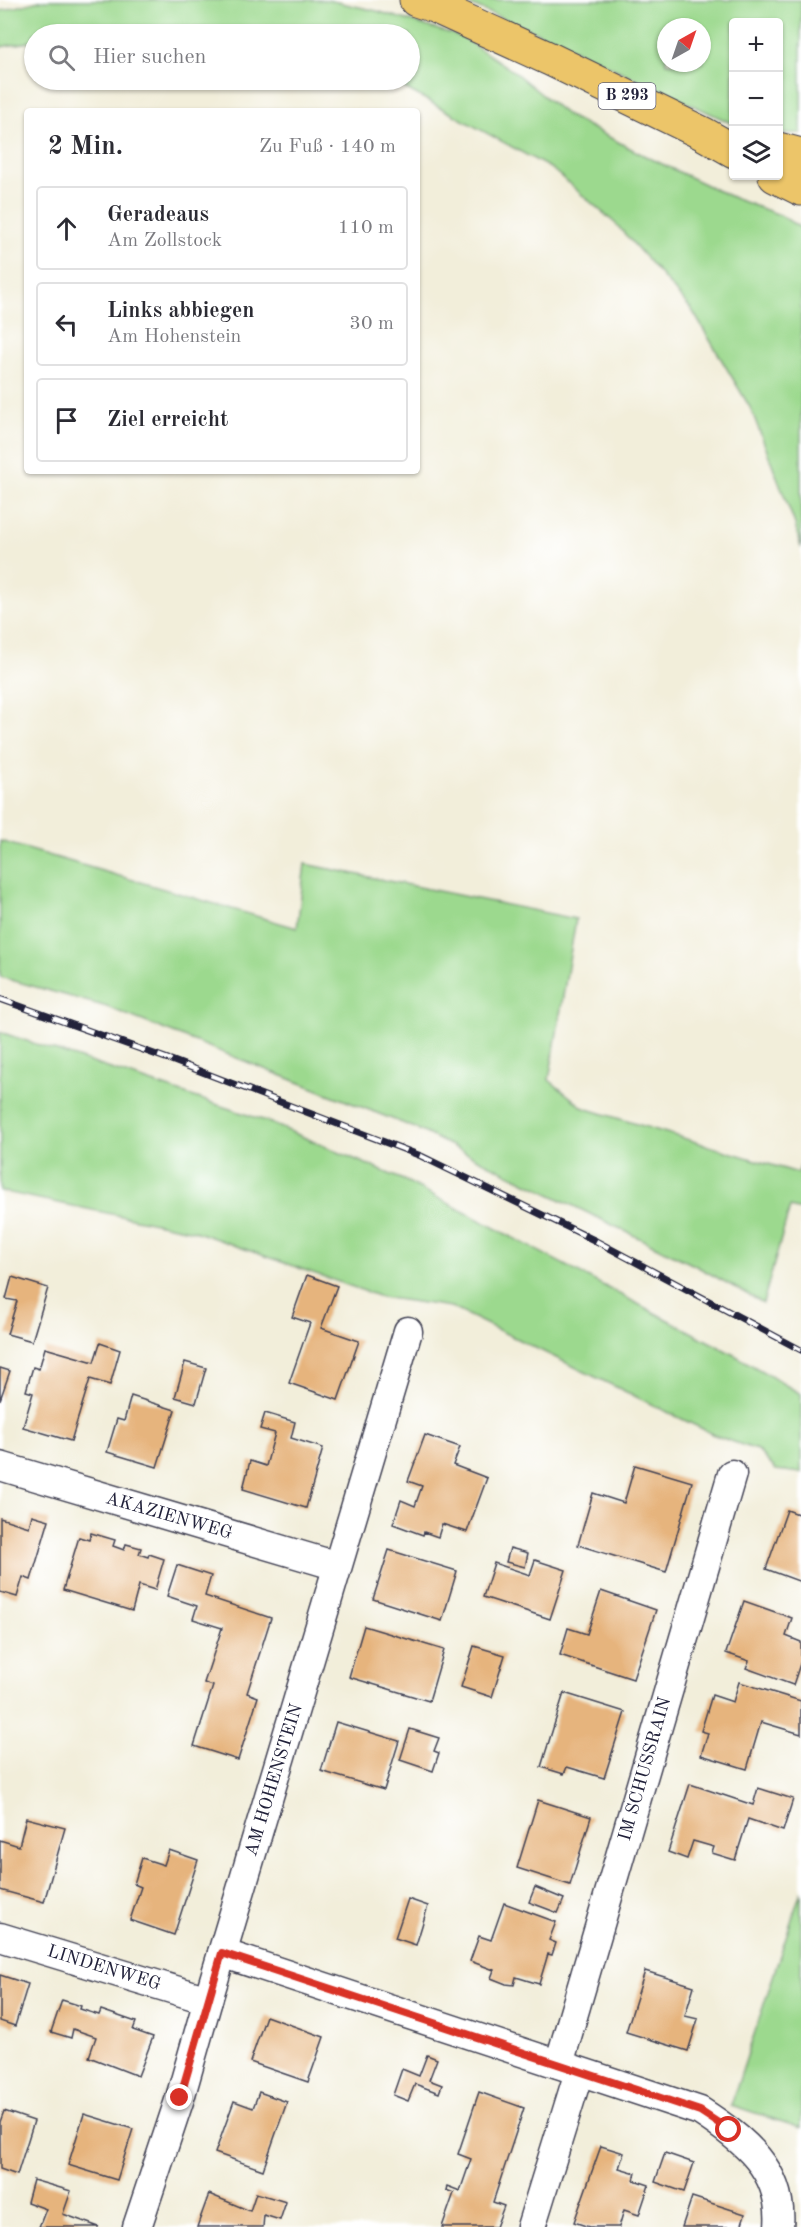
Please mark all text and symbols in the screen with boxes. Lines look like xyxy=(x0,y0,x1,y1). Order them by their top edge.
north arrow xyxy=(657,18,711,72)
map controls xyxy=(729,18,783,180)
button: + xyxy=(729,18,783,72)
search box xyxy=(24,24,420,90)
icon: search xyxy=(45,41,78,74)
text: Hier suchen xyxy=(93,46,206,68)
button: − xyxy=(729,72,783,126)
road number: B 293 xyxy=(598,83,656,109)
button: layers xyxy=(729,126,783,180)
text: 2 Min. xyxy=(48,134,123,160)
text: Zu Fuß · 140 m xyxy=(259,137,396,157)
text: Geradeaus xyxy=(107,204,209,226)
icon: ahead xyxy=(50,212,83,245)
text: 110 m xyxy=(338,218,394,238)
text: Am Zollstock xyxy=(107,231,222,251)
text: Links abbiegen xyxy=(107,300,255,322)
icon: left xyxy=(50,308,83,341)
text: 30 m xyxy=(349,314,394,334)
text: Am Hohenstein xyxy=(107,327,241,347)
icon: arrive xyxy=(50,404,83,437)
text: Ziel erreicht xyxy=(107,409,228,431)
street label: AKAZIENWEG xyxy=(104,1489,234,1543)
street label: IM SCHUSSRAIN xyxy=(616,1695,674,1843)
street label: AM HOHENSTEIN xyxy=(242,1701,306,1858)
street label: LINDENWEG xyxy=(45,1942,163,1994)
route end xyxy=(166,2084,192,2110)
route start xyxy=(715,2116,741,2142)

